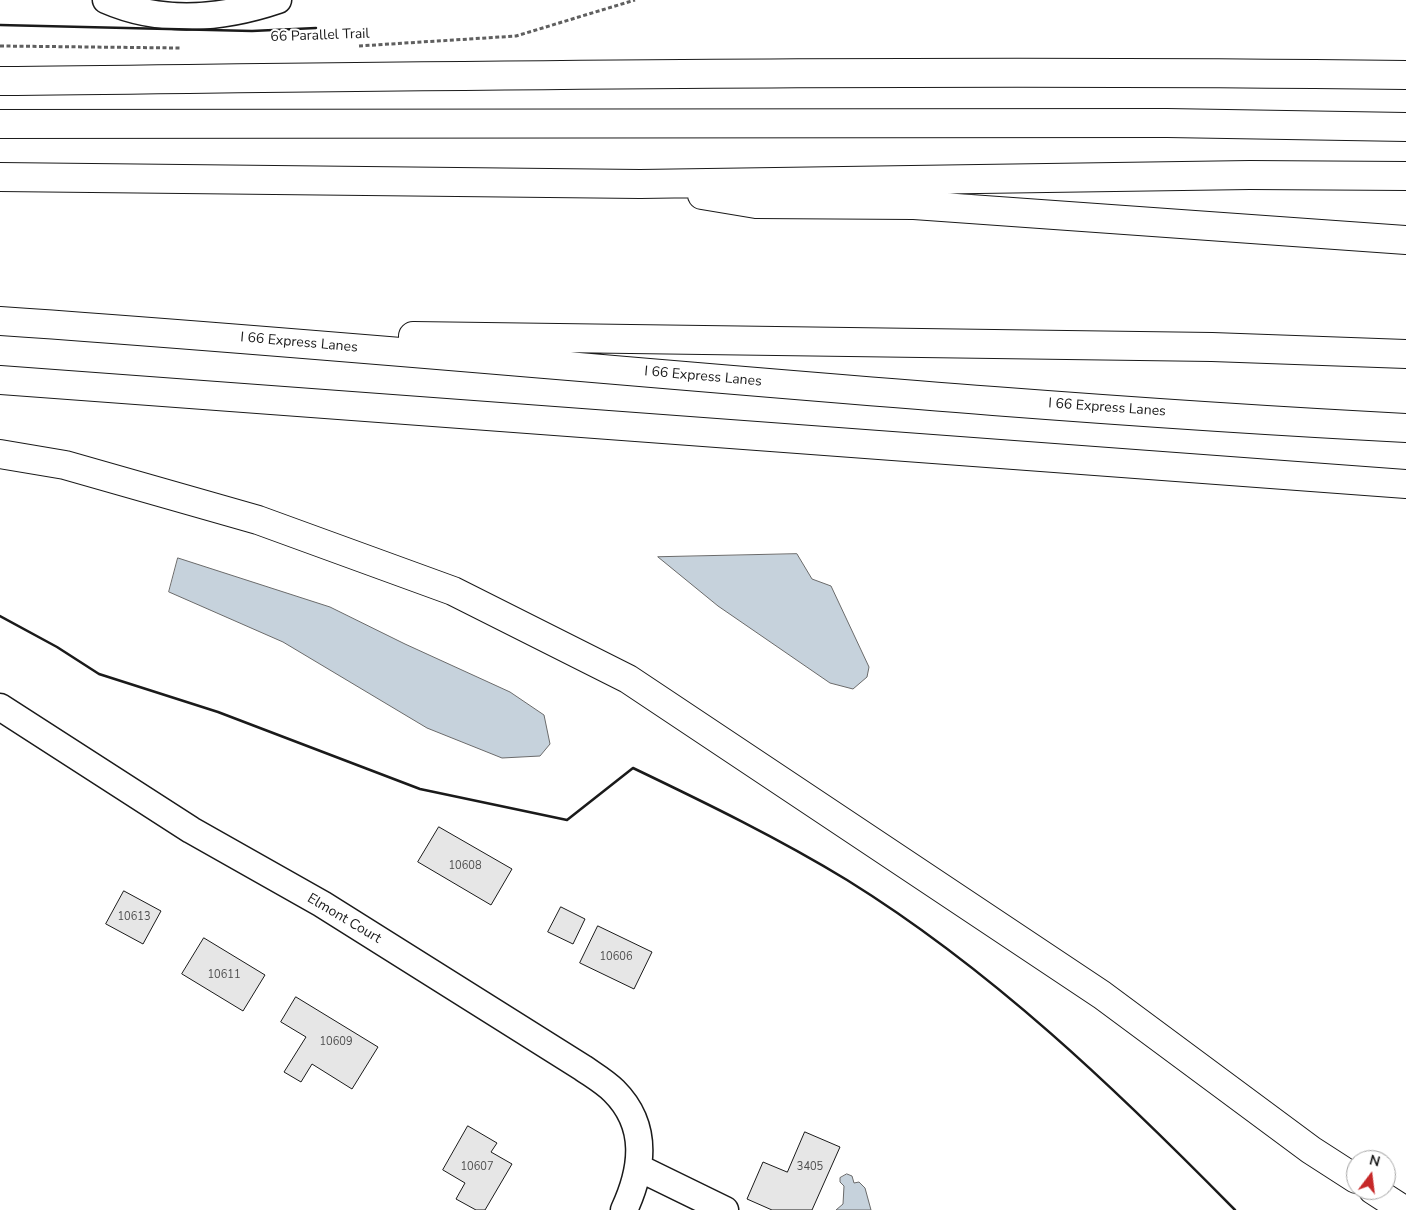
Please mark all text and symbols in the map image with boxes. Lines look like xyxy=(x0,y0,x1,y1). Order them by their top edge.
street label: 66 Parallel Trail xyxy=(270,26,370,46)
street label: I 66 Express Lanes xyxy=(240,329,358,357)
street label: I 66 Express Lanes xyxy=(644,363,762,391)
street label: I 66 Express Lanes xyxy=(1048,396,1166,420)
house number: 10608 xyxy=(449,859,481,873)
street label: Elmont Court xyxy=(304,890,384,948)
house number: 10613 xyxy=(118,910,150,924)
house number: 10606 xyxy=(600,950,632,964)
house number: 10611 xyxy=(208,968,240,982)
house number: 10609 xyxy=(320,1035,352,1049)
north arrow xyxy=(1346,1150,1396,1200)
text: N xyxy=(1367,1150,1382,1172)
house number: 10607 xyxy=(461,1160,493,1174)
house number: 3405 xyxy=(797,1160,823,1174)

